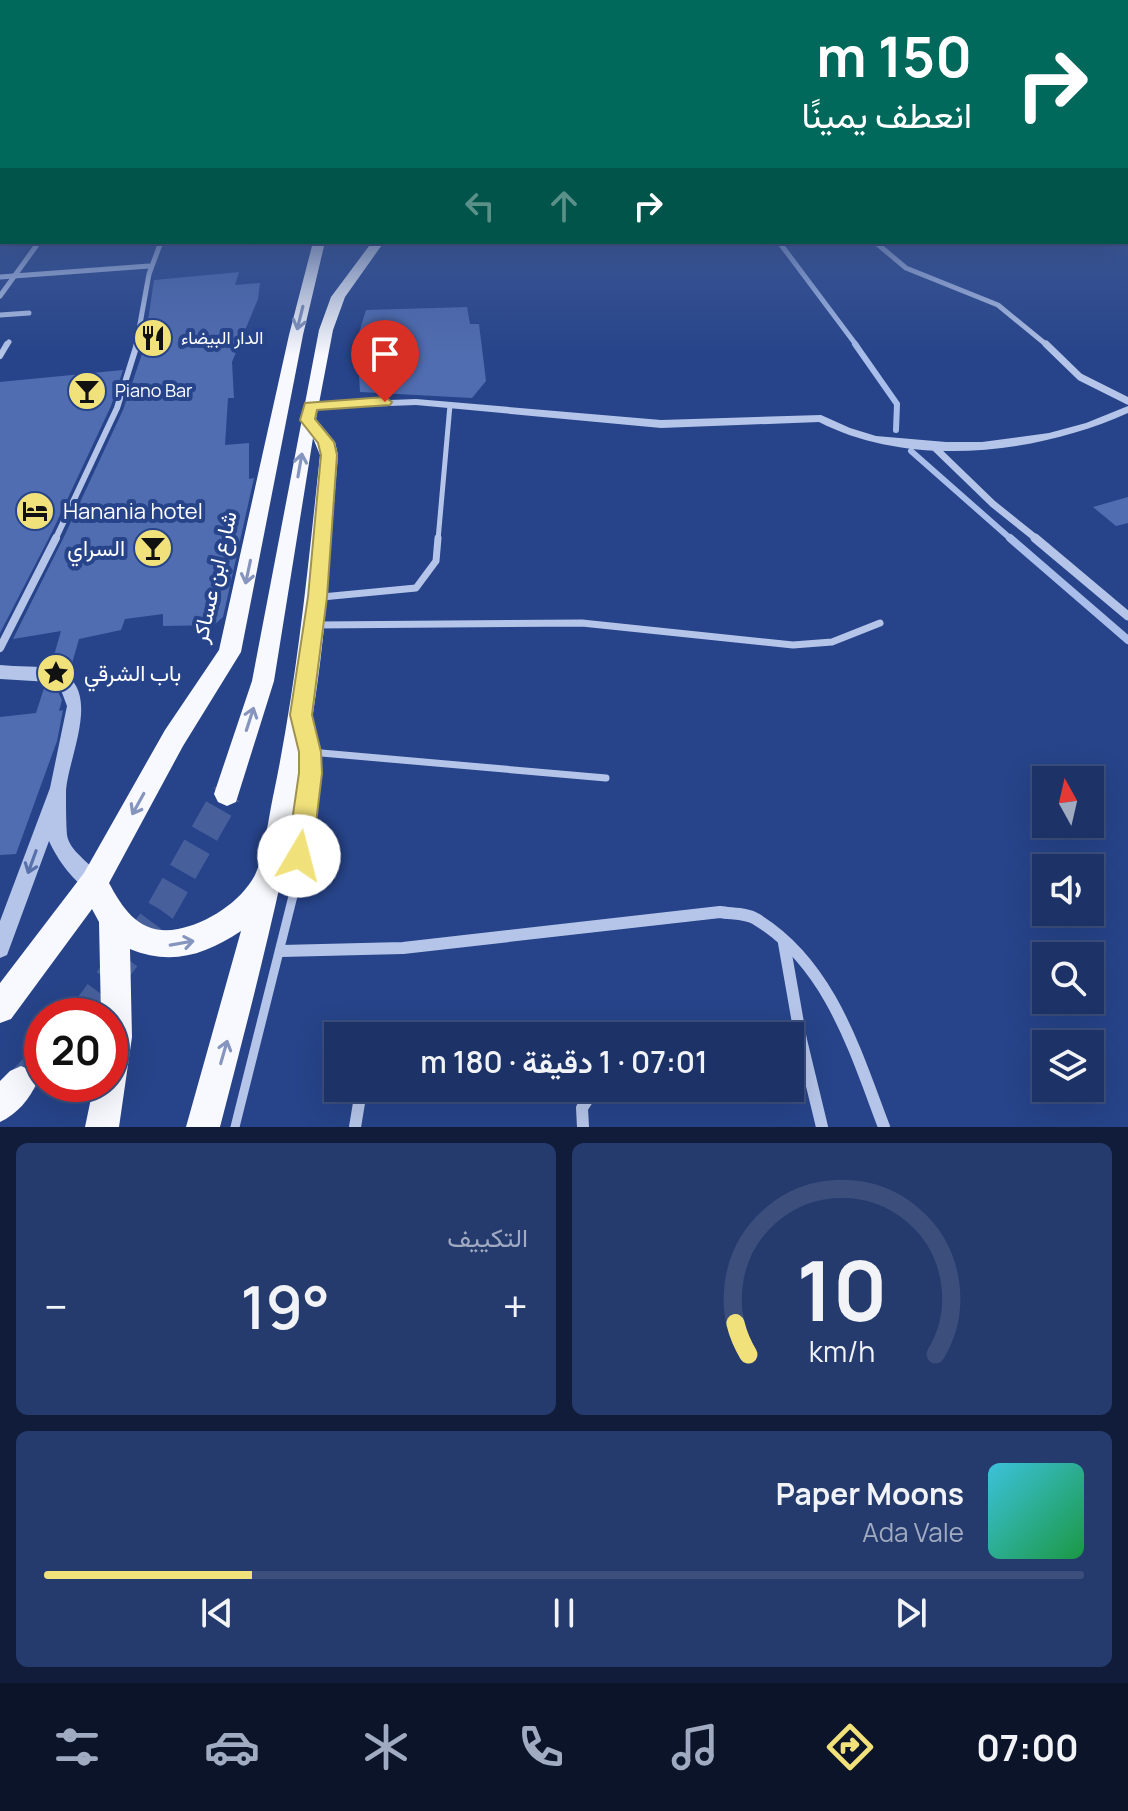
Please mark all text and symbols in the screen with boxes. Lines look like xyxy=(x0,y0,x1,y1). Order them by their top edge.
text: 150 m xyxy=(816,17,972,94)
icon: right xyxy=(1000,32,1104,136)
text: انعطف يمينًا xyxy=(801,90,972,139)
icon: left xyxy=(458,184,502,228)
icon: ahead xyxy=(542,184,586,228)
icon: right xyxy=(626,184,670,228)
one-way arrow xyxy=(292,304,307,330)
restaurant icon: الدار البيضاء xyxy=(132,317,174,359)
pin xyxy=(351,320,419,402)
place label: الدار البيضاء xyxy=(181,325,263,349)
icon: arrive xyxy=(363,332,407,376)
bar icon: Piano Bar xyxy=(66,370,108,412)
place label: Piano Bar xyxy=(115,378,193,402)
one-way arrow xyxy=(293,452,308,478)
hotel icon: Hanania hotel xyxy=(14,490,56,532)
place label: Hanania hotel xyxy=(63,496,203,526)
street label: شارع ابن عساكر xyxy=(184,508,244,647)
bar icon: السراي xyxy=(132,527,174,569)
place label: السراي xyxy=(67,533,125,567)
one-way arrow xyxy=(240,559,255,585)
place icon: باب الشرقي xyxy=(35,652,77,694)
place label: باب الشرقي xyxy=(84,658,181,692)
one-way arrow xyxy=(244,707,259,732)
north arrow xyxy=(1032,766,1104,838)
map controls xyxy=(1032,766,1104,1102)
one-way arrow xyxy=(129,792,145,816)
position arrow xyxy=(257,814,341,898)
one-way arrow xyxy=(23,849,38,874)
button: sound xyxy=(1032,854,1104,926)
one-way arrow xyxy=(168,935,194,950)
button: search xyxy=(1032,942,1104,1014)
speed limit sign: 20 xyxy=(24,998,128,1102)
button: layers xyxy=(1032,1030,1104,1102)
one-way arrow xyxy=(218,1040,232,1065)
text: 07:01 · 1 دقيقة · 180 m xyxy=(420,1041,708,1082)
text: التكييف xyxy=(447,1219,528,1255)
text: 10 xyxy=(796,1232,888,1346)
text: 19° xyxy=(240,1265,330,1347)
text: − xyxy=(44,1276,68,1336)
text: + xyxy=(503,1276,528,1336)
text: km/h xyxy=(809,1332,875,1371)
text: Paper Moons xyxy=(776,1473,964,1514)
text: Ada Vale xyxy=(862,1514,964,1550)
icon: previous xyxy=(195,1591,239,1635)
icon: pause xyxy=(542,1591,586,1635)
icon: next xyxy=(889,1591,933,1635)
icon: filters xyxy=(49,1719,105,1775)
icon: car xyxy=(204,1719,260,1775)
icon: climate xyxy=(358,1719,414,1775)
icon: phone xyxy=(513,1719,569,1775)
icon: music xyxy=(667,1719,723,1775)
icon: directions xyxy=(822,1719,878,1775)
text: 07:00 xyxy=(976,1723,1079,1772)

